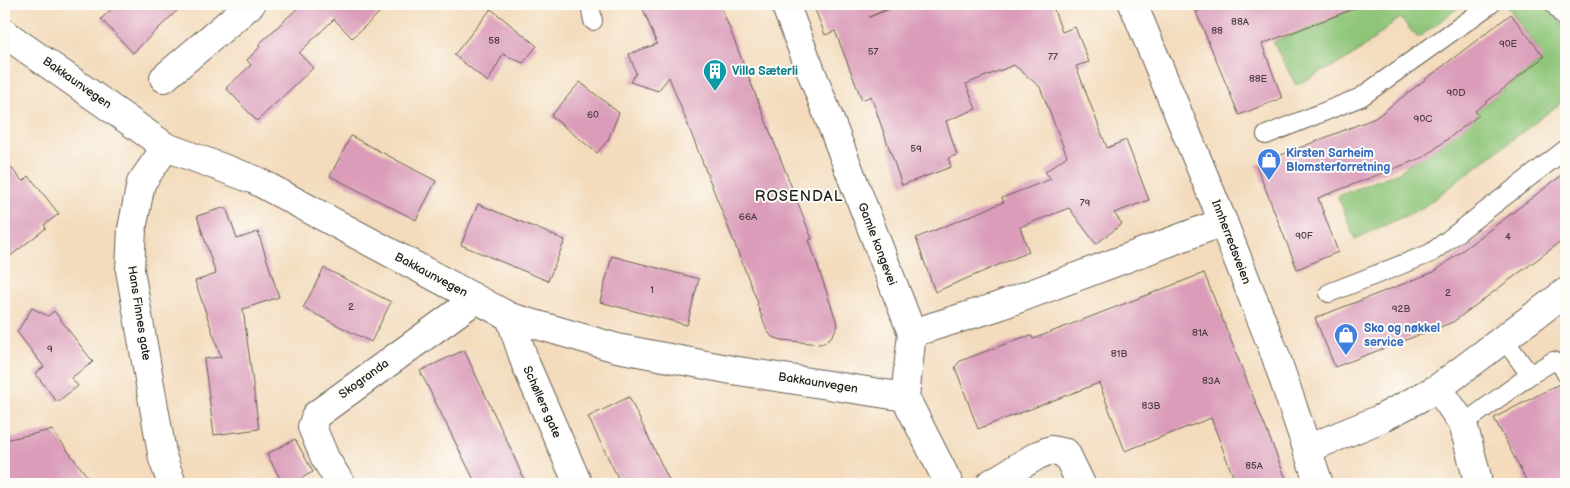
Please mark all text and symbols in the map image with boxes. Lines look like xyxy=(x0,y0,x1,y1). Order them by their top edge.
house number: 88A xyxy=(1231,16,1250,28)
house number: 88 xyxy=(1211,25,1223,37)
house number: 58 xyxy=(488,35,500,47)
house number: 90E xyxy=(1499,38,1518,50)
house number: 57 xyxy=(868,46,878,58)
house number: 77 xyxy=(1048,51,1058,63)
street label: Bakkaunvegen xyxy=(40,54,114,112)
building icon: Villa Sæterli xyxy=(702,58,728,92)
place label: Villa Sæterli xyxy=(732,64,798,79)
house number: 88E xyxy=(1249,73,1268,85)
house number: 90D xyxy=(1447,87,1465,99)
house number: 60 xyxy=(587,109,599,121)
house number: 90C xyxy=(1414,113,1432,125)
house number: 59 xyxy=(910,143,922,155)
place label: Kirsten Sarheim Blomsterforretning xyxy=(1286,146,1390,175)
shop icon: Kirsten Sarheim Blomsterforretning xyxy=(1256,147,1282,181)
district label: ROSENDAL xyxy=(755,187,843,206)
house number: 79 xyxy=(1080,197,1091,209)
street label: Innherredsveien xyxy=(1208,198,1254,286)
street label: Gamle kongevei xyxy=(854,200,900,288)
house number: 66A xyxy=(739,211,758,223)
house number: 90F xyxy=(1295,230,1313,242)
house number: 4 xyxy=(1505,231,1511,243)
street label: Bakkaunvegen xyxy=(392,250,470,301)
street label: Hans Finnes gate xyxy=(124,265,154,361)
house number: 1 xyxy=(650,284,654,296)
house number: 2 xyxy=(1445,287,1451,299)
house number: 2 xyxy=(348,301,354,313)
house number: 92B xyxy=(1392,303,1410,315)
place label: Sko og nøkkel service xyxy=(1364,321,1440,350)
shop icon: Sko og nøkkel service xyxy=(1333,322,1359,356)
house number: 81A xyxy=(1192,327,1209,339)
house number: 9 xyxy=(47,343,53,355)
house number: 81B xyxy=(1111,348,1127,360)
street label: Skogranda xyxy=(336,356,392,402)
street label: Schøllers gate xyxy=(519,364,565,440)
street label: Bakkaunvegen xyxy=(777,369,859,397)
house number: 83A xyxy=(1202,375,1221,387)
house number: 83B xyxy=(1142,400,1161,412)
house number: 85A xyxy=(1245,460,1264,472)

